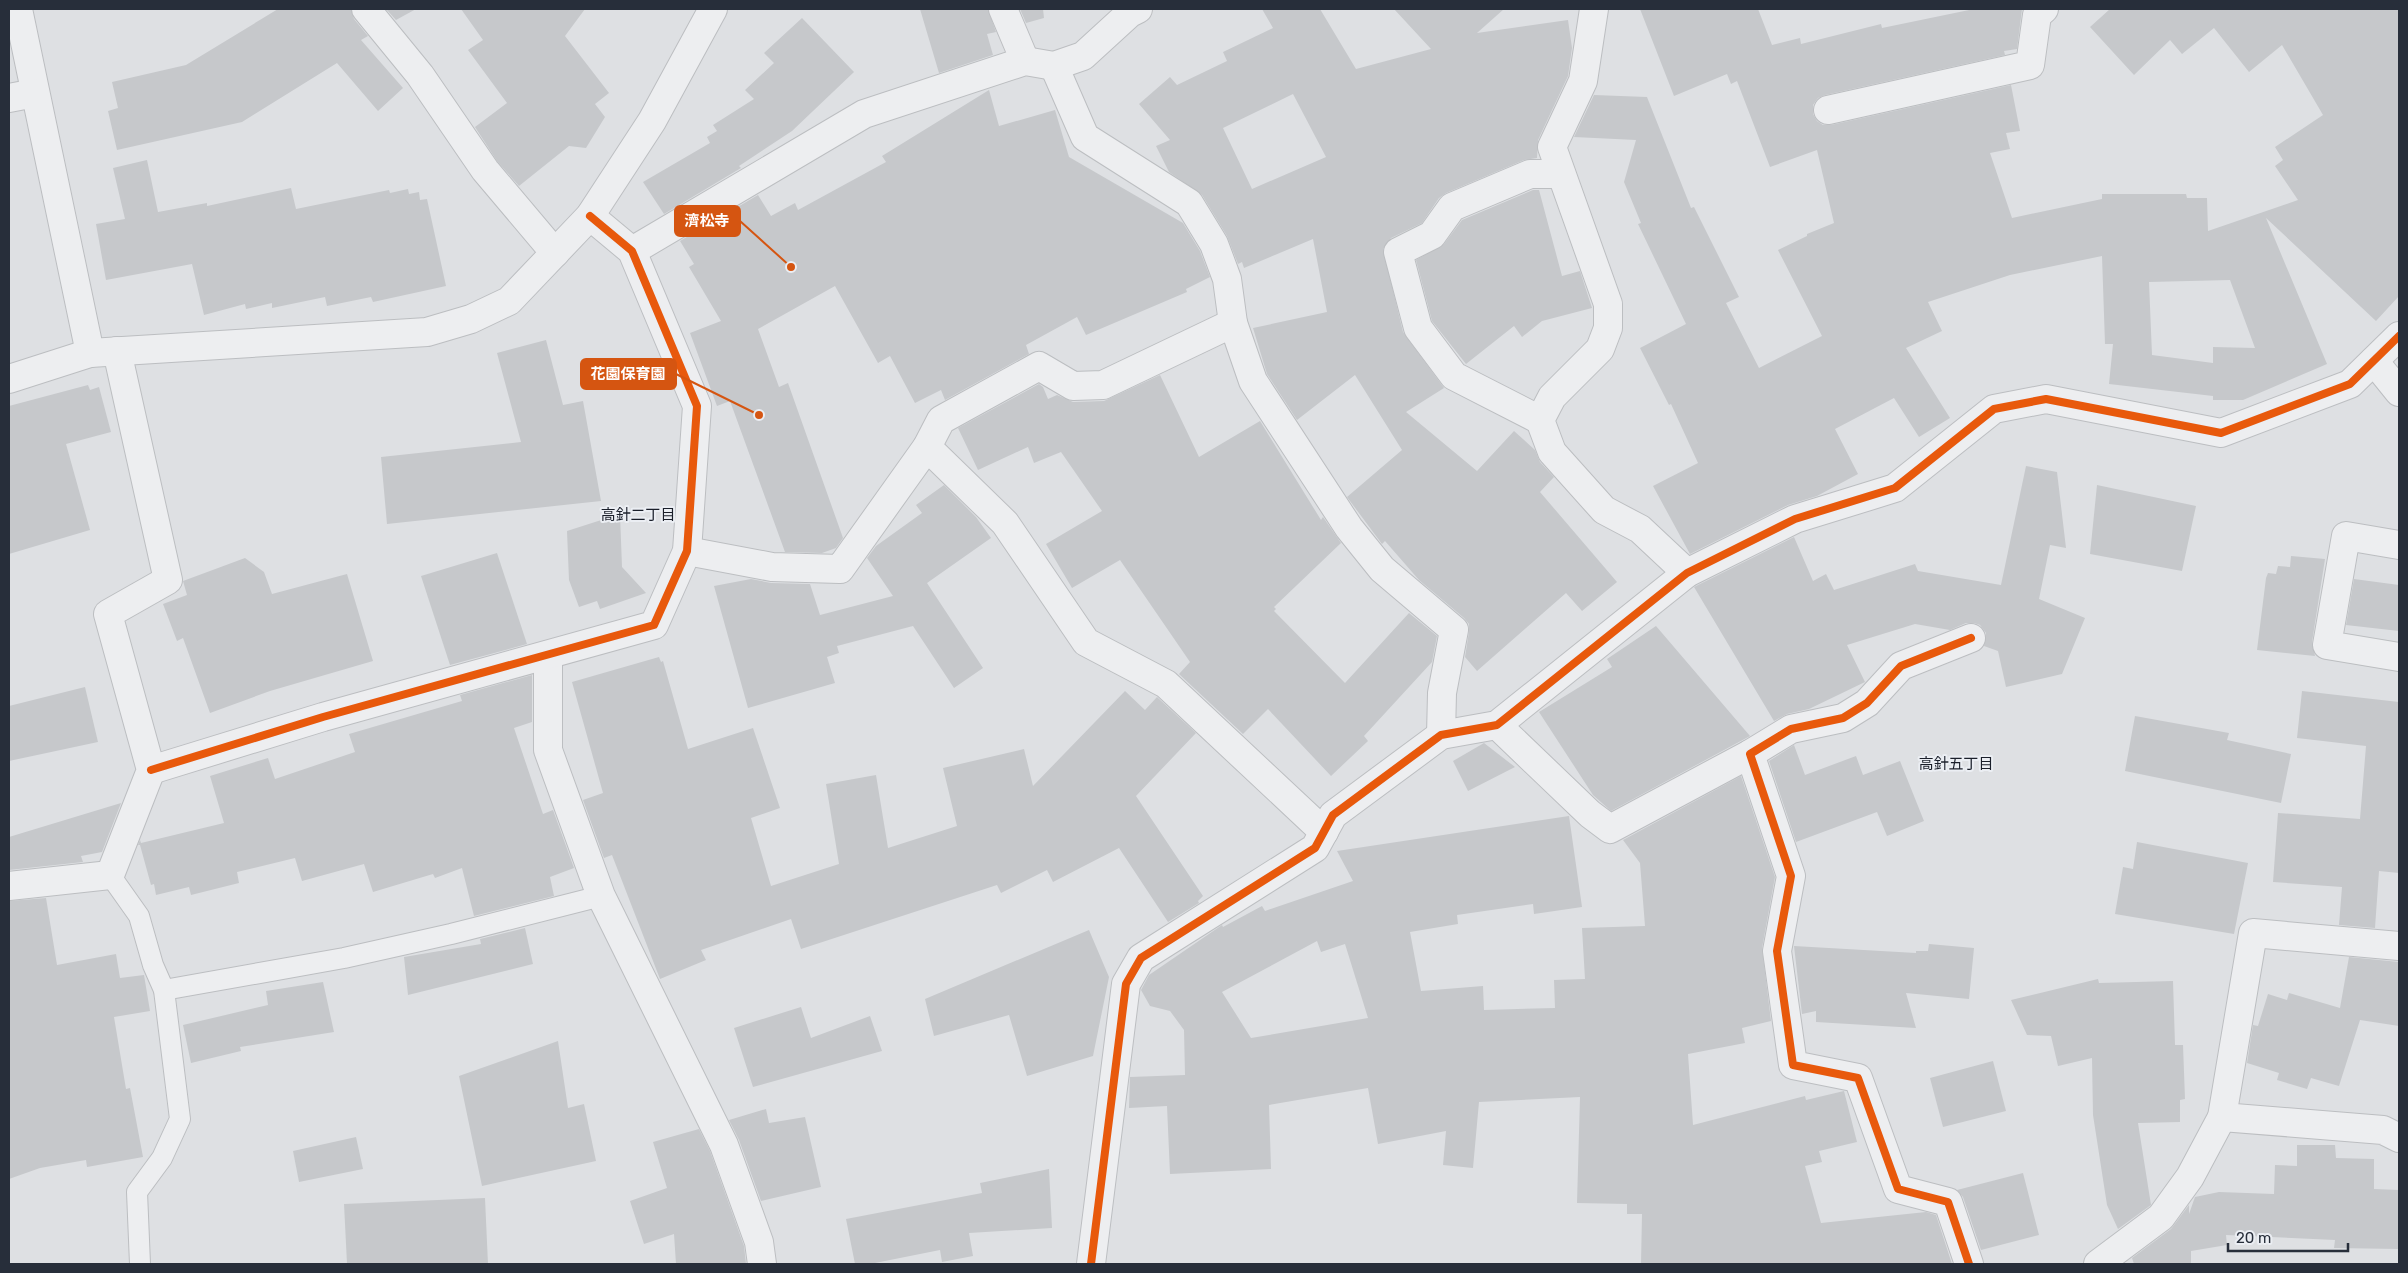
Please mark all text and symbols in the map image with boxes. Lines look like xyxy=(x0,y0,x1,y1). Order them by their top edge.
callout: 濟松寺 xyxy=(675,206,740,236)
text: 濟松寺 xyxy=(684,212,730,230)
callout: 花園保育園 xyxy=(581,359,676,389)
text: 花園保育園 xyxy=(590,365,666,383)
district label: 高針二丁目 xyxy=(600,506,676,524)
district label: 高針五丁目 xyxy=(1918,755,1994,773)
scale bar xyxy=(2228,1220,2348,1252)
text: 20 m xyxy=(2236,1229,2271,1247)

